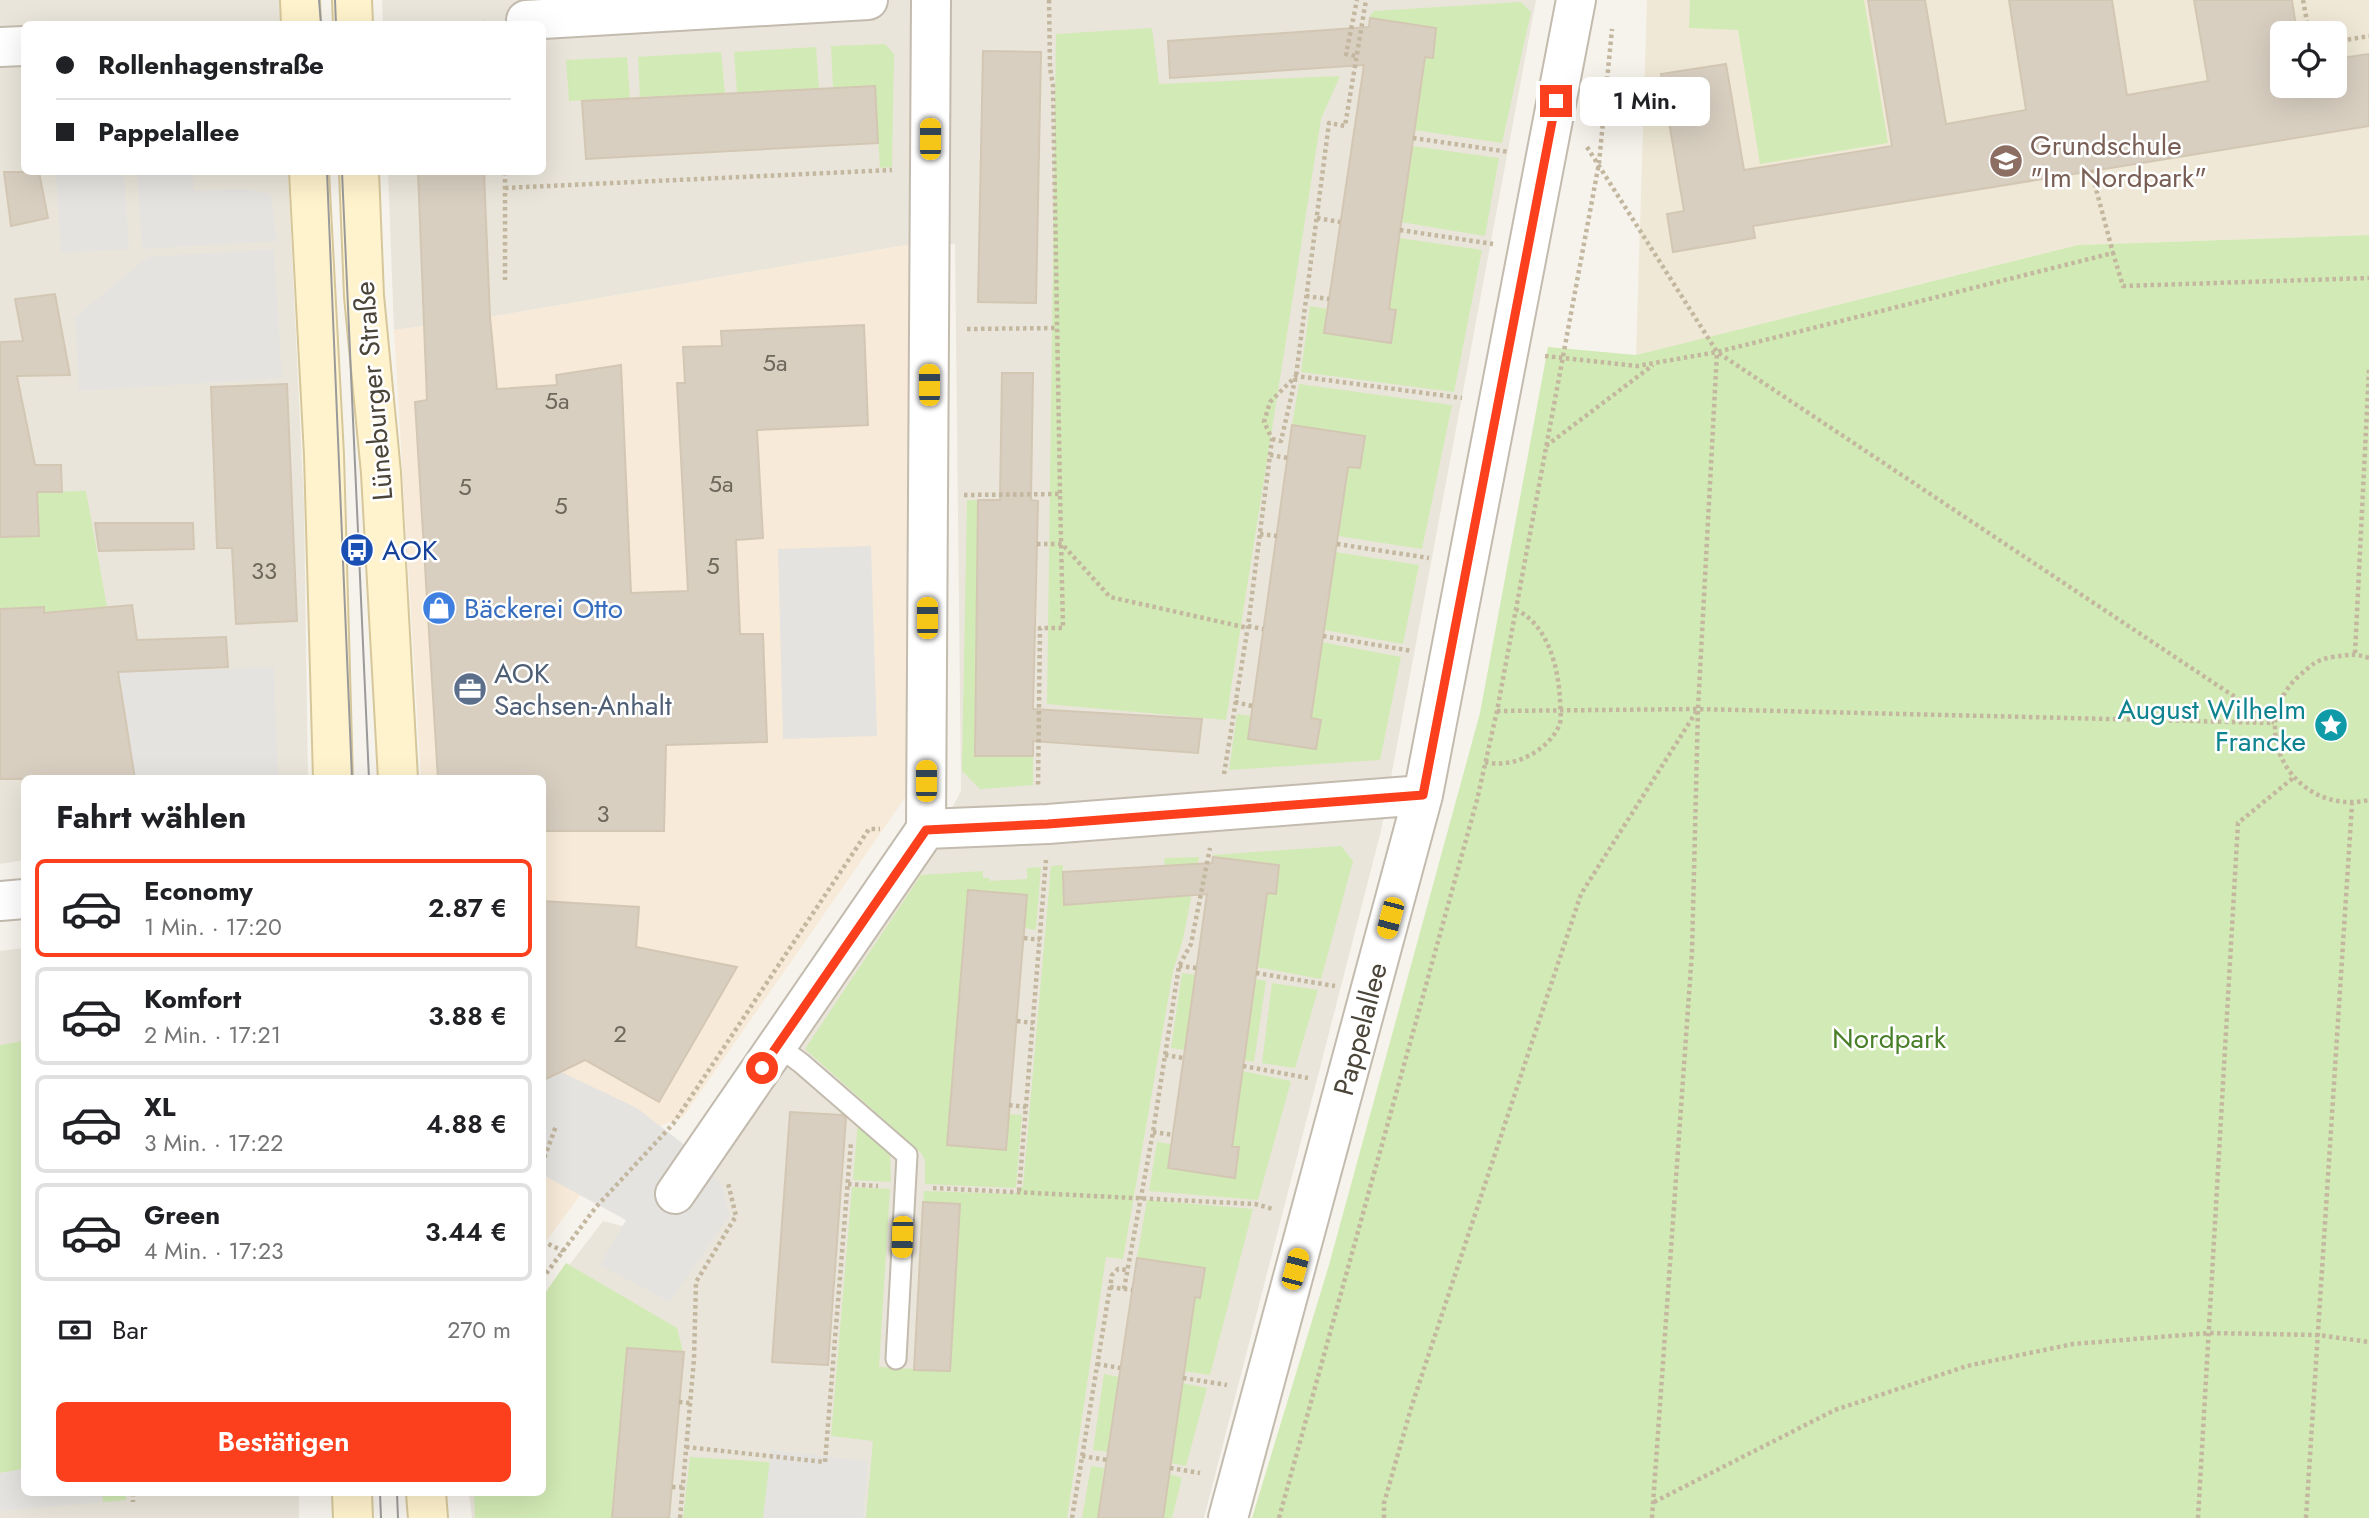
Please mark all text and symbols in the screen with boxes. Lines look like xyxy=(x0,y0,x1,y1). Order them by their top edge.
map controls xyxy=(2270,21,2347,98)
button: locate xyxy=(2270,21,2347,98)
text: Rollenhagenstraße xyxy=(98,46,324,84)
callout: 1 Min. xyxy=(1580,76,1710,126)
text: 1 Min. xyxy=(1613,84,1677,118)
route end xyxy=(1540,85,1572,117)
text: Pappelallee xyxy=(98,113,239,151)
car xyxy=(920,118,941,160)
place label: Grundschule "Im Nordpark" xyxy=(2030,125,2207,198)
school or university icon: Grundschule "Im Nordpark" xyxy=(1987,142,2025,180)
street label: Lüneburger Straße xyxy=(343,280,404,502)
house number: 5a xyxy=(762,345,788,380)
car xyxy=(919,364,940,406)
house number: 5a xyxy=(544,383,570,418)
house number: 5a xyxy=(708,466,734,501)
house number: 5 xyxy=(458,469,472,504)
house number: 5 xyxy=(554,488,568,523)
place label: AOK xyxy=(382,530,438,571)
bus stop icon: AOK xyxy=(338,531,376,569)
house number: 5 xyxy=(706,548,720,583)
house number: 33 xyxy=(251,553,277,588)
place label: Bäckerei Otto xyxy=(464,588,623,629)
shop icon: Bäckerei Otto xyxy=(420,589,458,627)
car xyxy=(917,597,938,639)
place label: AOK Sachsen-Anhalt xyxy=(494,653,672,726)
office icon: AOK Sachsen-Anhalt xyxy=(451,670,489,708)
place label: August Wilhelm Francke xyxy=(2117,689,2306,762)
place icon: August Wilhelm Francke xyxy=(2312,706,2350,744)
car xyxy=(916,760,937,802)
text: Fahrt wählen xyxy=(56,794,246,840)
house number: 3 xyxy=(596,796,610,831)
text: Economy xyxy=(144,872,253,910)
icon: car xyxy=(60,877,123,940)
text: 2.87 € xyxy=(428,889,507,927)
car xyxy=(1375,895,1406,941)
text: 1 Min. · 17:20 xyxy=(144,910,282,944)
street label: Pappelallee xyxy=(1323,958,1398,1100)
text: Komfort xyxy=(144,980,241,1018)
icon: car xyxy=(60,985,123,1048)
text: 3.88 € xyxy=(428,997,507,1035)
house number: 2 xyxy=(613,1016,627,1051)
text: 2 Min. · 17:21 xyxy=(144,1018,281,1052)
park label: Nordpark xyxy=(1832,1018,1947,1059)
route start xyxy=(746,1052,778,1084)
text: XL xyxy=(144,1088,176,1126)
icon: car xyxy=(60,1093,123,1156)
text: 4.88 € xyxy=(426,1105,507,1143)
text: 3 Min. · 17:22 xyxy=(144,1126,283,1160)
text: Green xyxy=(144,1196,220,1234)
icon: car xyxy=(60,1201,123,1264)
text: 3.44 € xyxy=(425,1213,507,1251)
car xyxy=(891,1216,914,1258)
text: 4 Min. · 17:23 xyxy=(144,1234,284,1268)
car xyxy=(1280,1246,1311,1292)
icon: cash xyxy=(56,1311,94,1349)
text: Bar xyxy=(112,1311,148,1349)
text: 270 m xyxy=(447,1313,511,1347)
button: Bestätigen xyxy=(56,1402,511,1482)

